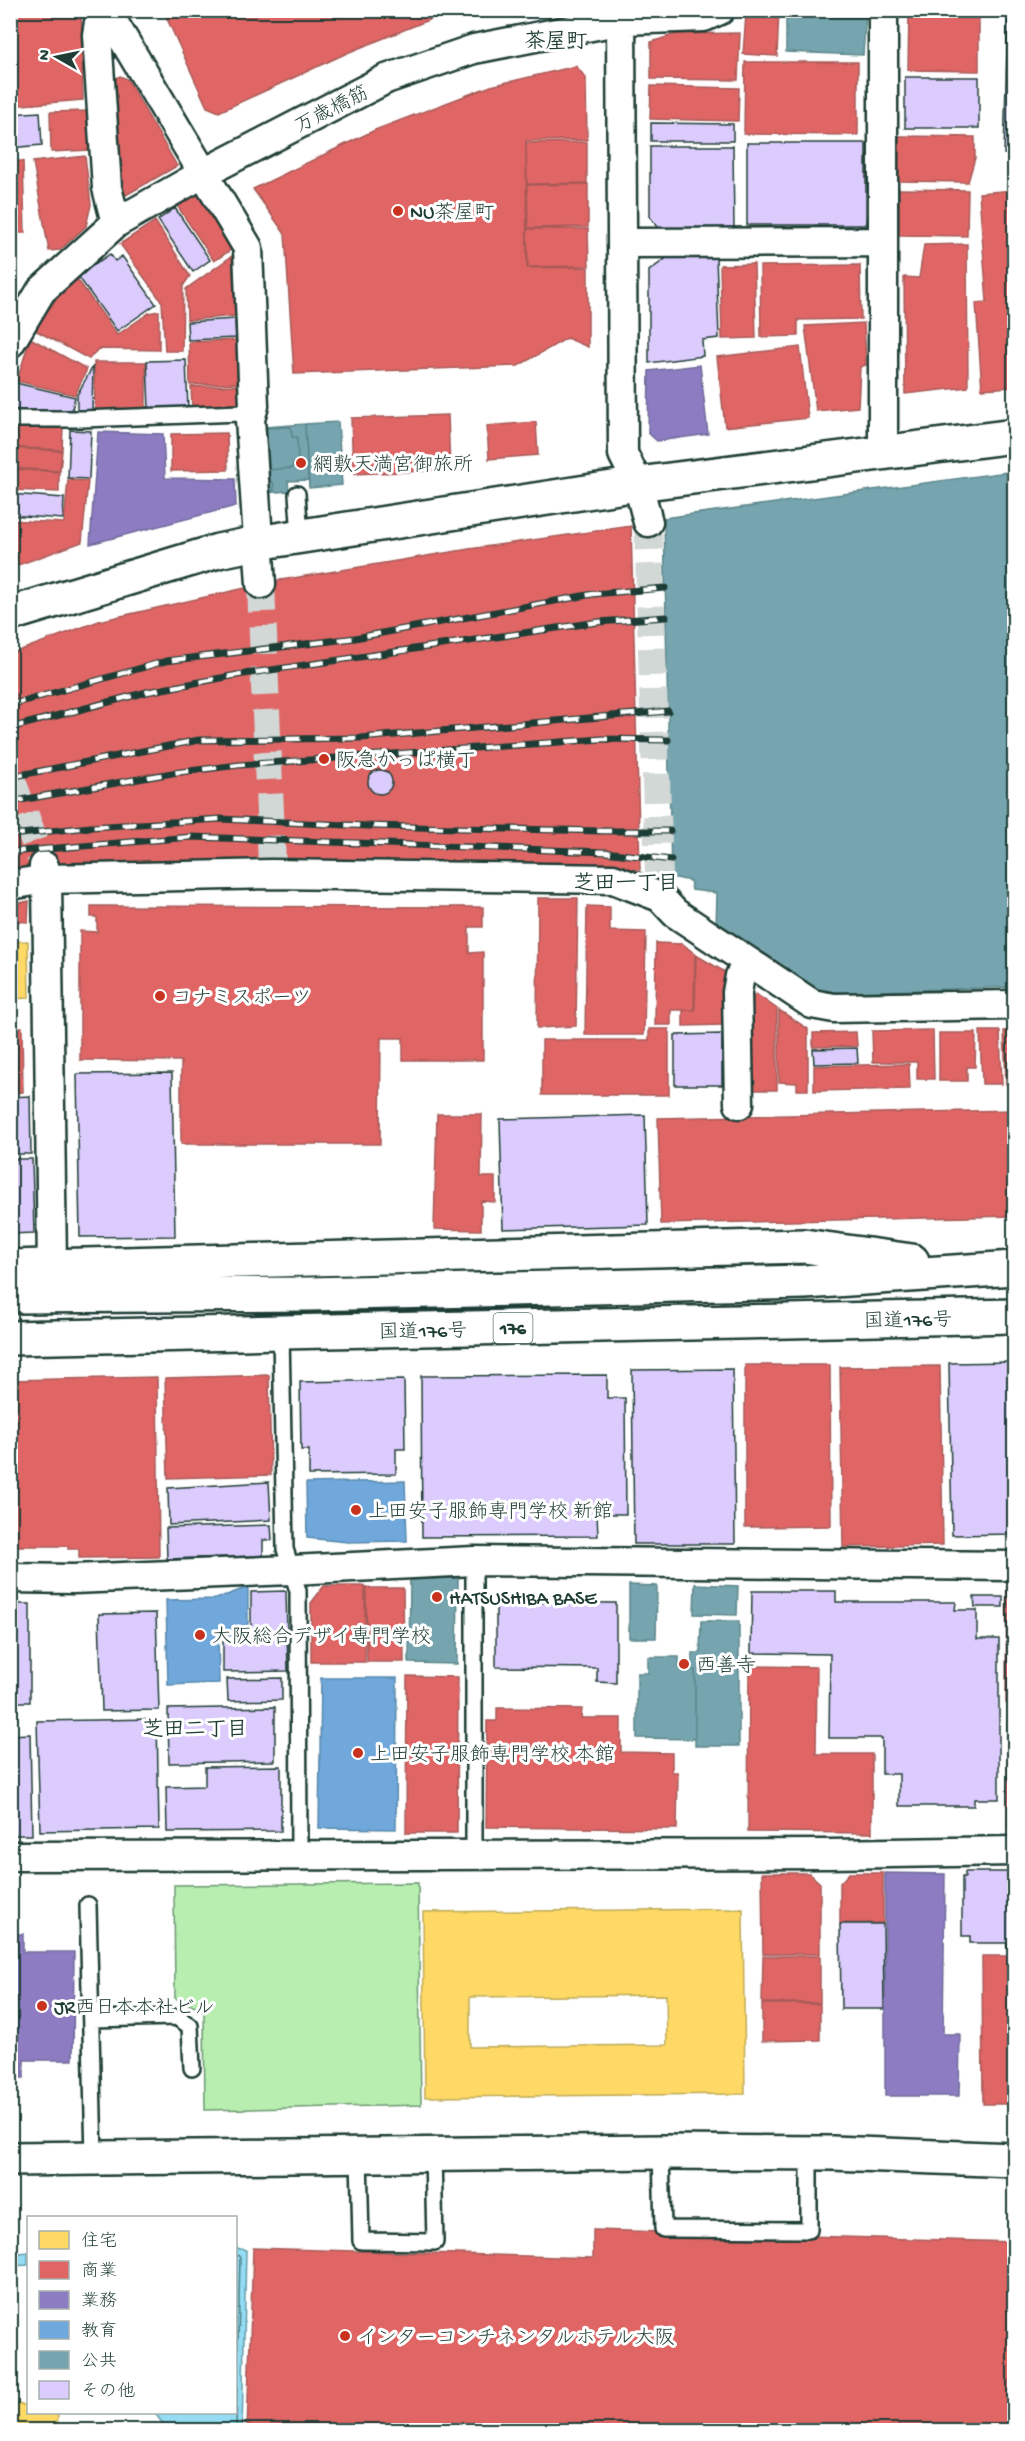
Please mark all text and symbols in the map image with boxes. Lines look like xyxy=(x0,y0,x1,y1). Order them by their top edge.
north arrow xyxy=(27,27,87,87)
district label: 茶屋町 xyxy=(525,30,588,56)
text: N xyxy=(35,48,56,62)
street label: 万歳橋筋 xyxy=(291,81,373,140)
place label: NU茶屋町 xyxy=(410,202,495,226)
marker: NU茶屋町 xyxy=(391,204,405,218)
place label: 網敷天満宮御旅所 xyxy=(313,453,473,478)
marker: 網敷天満宮御旅所 xyxy=(294,456,308,470)
place label: 阪急かっぱ横丁 xyxy=(336,749,476,774)
marker: 阪急かっぱ横丁 xyxy=(317,752,331,766)
district label: 芝田一丁目 xyxy=(574,872,679,898)
place label: コナミスポーツ xyxy=(172,987,312,1011)
marker: コナミスポーツ xyxy=(153,989,167,1003)
street label: 国道176号 xyxy=(864,1309,953,1335)
road number: 176 xyxy=(494,1313,532,1343)
street label: 国道176号 xyxy=(379,1320,468,1346)
place label: 上田安子服飾専門学校 新館 xyxy=(368,1500,613,1525)
marker: 上田安子服飾専門学校 新館 xyxy=(349,1503,363,1517)
place label: HATSUSHIBA BASE xyxy=(449,1589,598,1612)
marker: HATSUSHIBA BASE xyxy=(430,1590,444,1604)
place label: 大阪総合デザイ専門学校 xyxy=(212,1625,431,1650)
marker: 大阪総合デザイ専門学校 xyxy=(193,1628,207,1642)
place label: 西善寺 xyxy=(696,1654,756,1679)
marker: 西善寺 xyxy=(677,1657,691,1671)
district label: 芝田二丁目 xyxy=(143,1718,248,1744)
place label: 上田安子服飾専門学校 本館 xyxy=(370,1743,615,1768)
marker: 上田安子服飾専門学校 本館 xyxy=(351,1746,365,1760)
place label: JR西日本本社ビル xyxy=(54,1997,215,2021)
marker: JR西日本本社ビル xyxy=(35,1999,49,2013)
legend xyxy=(27,2216,237,2414)
text: 住宅 xyxy=(81,2231,117,2253)
text: 商業 xyxy=(81,2261,117,2283)
text: 業務 xyxy=(81,2291,117,2313)
text: 教育 xyxy=(81,2321,117,2343)
place label: インターコンチネンタルホテル大阪 xyxy=(357,2327,675,2351)
marker: インターコンチネンタルホテル大阪 xyxy=(338,2329,352,2343)
text: 公共 xyxy=(81,2351,117,2373)
text: その他 xyxy=(81,2382,135,2403)

